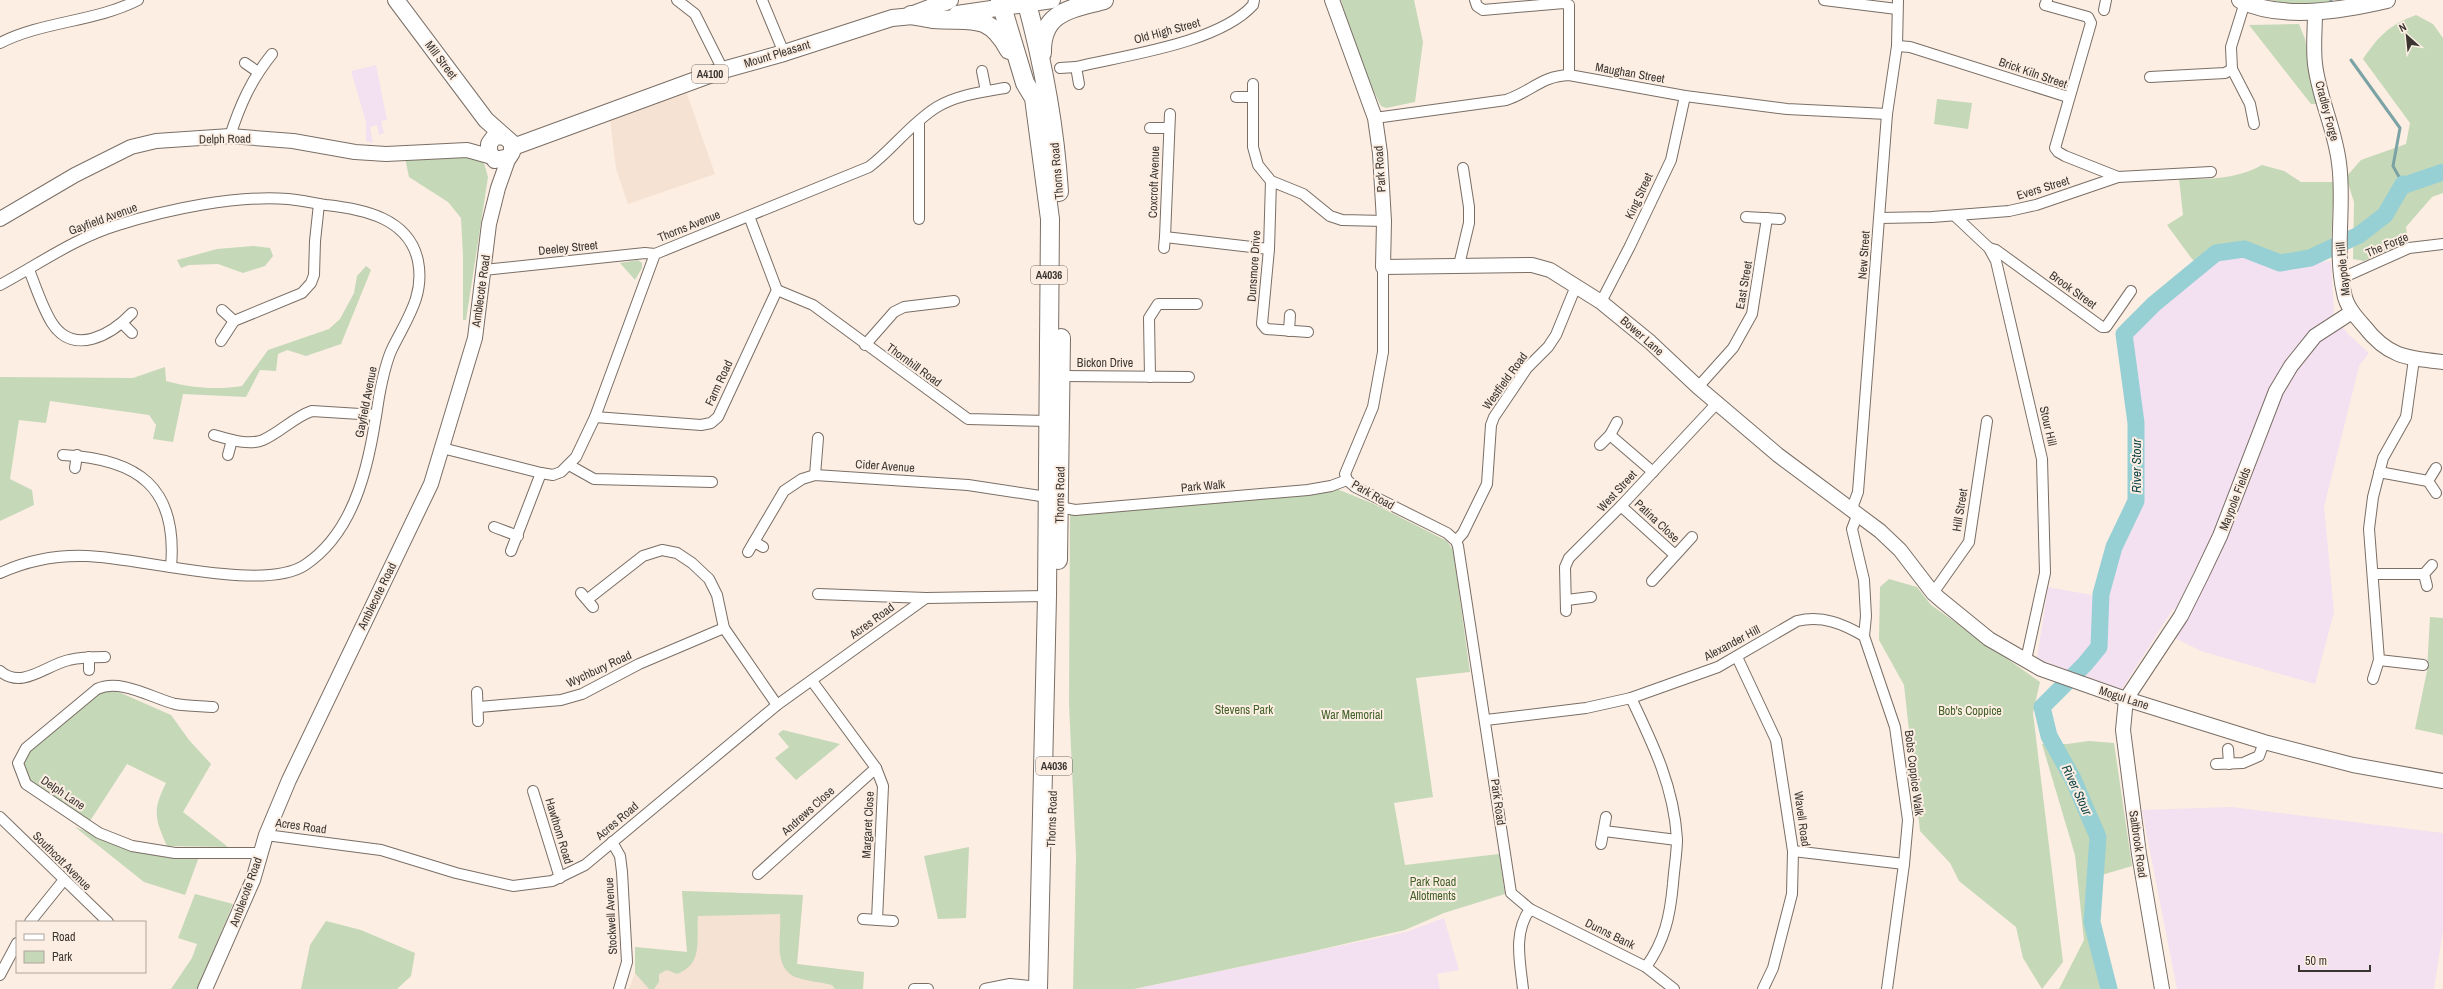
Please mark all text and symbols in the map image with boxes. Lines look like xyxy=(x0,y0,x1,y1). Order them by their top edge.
street label: Old High Street xyxy=(1132,14,1202,48)
north arrow xyxy=(2387,16,2427,56)
text: N xyxy=(2396,19,2409,35)
street label: Mount Pleasant xyxy=(742,36,812,72)
street label: Mill Street xyxy=(421,37,461,83)
street label: Brick Kiln Street xyxy=(1997,54,2069,92)
street label: Maughan Street xyxy=(1594,59,1666,87)
road number: A4100 xyxy=(692,65,728,83)
street label: Cradley Forge xyxy=(2311,79,2343,143)
street label: Delph Road xyxy=(199,131,251,147)
street label: Thorns Road xyxy=(1047,142,1067,200)
street label: Park Road xyxy=(1370,145,1390,193)
street label: Coxcroft Avenue xyxy=(1145,146,1163,218)
street label: King Street xyxy=(1621,170,1657,222)
street label: Evers Street xyxy=(2015,172,2071,204)
street label: Gayfield Avenue xyxy=(66,199,140,239)
street label: Thorns Avenue xyxy=(655,206,723,246)
street label: The Forge xyxy=(2363,229,2411,261)
street label: Dunsmore Drive xyxy=(1244,230,1264,302)
street label: New Street xyxy=(1854,230,1874,280)
street label: Deeley Street xyxy=(538,237,599,259)
street label: Maypole Hill xyxy=(2332,241,2354,297)
street label: Amblecote Road xyxy=(468,254,494,329)
street label: East Street xyxy=(1732,259,1756,310)
road number: A4036 xyxy=(1031,266,1067,284)
street label: Brook Street xyxy=(2046,267,2100,313)
street label: Bower Lane xyxy=(1617,313,1667,359)
street label: Thornhill Road xyxy=(883,340,945,390)
street label: Westfield Road xyxy=(1479,349,1531,413)
street label: Bickon Drive xyxy=(1077,355,1133,371)
street label: Farm Road xyxy=(701,358,737,408)
street label: Gayfield Avenue xyxy=(351,365,381,439)
street label: Stour Hill xyxy=(2036,404,2060,448)
water label: River Stour xyxy=(2128,439,2145,493)
street label: Cider Avenue xyxy=(855,456,915,476)
street label: Maypole Fields xyxy=(2216,465,2254,533)
street label: Thorns Road xyxy=(1052,466,1068,524)
street label: West Street xyxy=(1594,467,1641,515)
street label: Park Walk xyxy=(1180,476,1226,496)
street label: Park Road xyxy=(1349,476,1397,514)
street label: Hill Street xyxy=(1949,487,1971,533)
street label: Patina Close xyxy=(1631,496,1683,546)
street label: Amblecote Road xyxy=(353,560,400,633)
street label: Acres Road xyxy=(846,599,898,643)
street label: Alexander Hill xyxy=(1700,622,1763,665)
street label: Wychbury Road xyxy=(564,647,634,691)
street label: Mogul Lane xyxy=(2097,682,2151,714)
park label: Stevens Park xyxy=(1215,702,1273,718)
park label: Bob's Coppice xyxy=(1938,703,2002,719)
park label: War Memorial xyxy=(1321,707,1383,723)
street label: Bobs Coppice Walk xyxy=(1901,729,1927,817)
road number: A4036 xyxy=(1036,757,1072,775)
water label: River Stour xyxy=(2058,762,2096,818)
street label: Delph Lane xyxy=(38,772,88,814)
street label: Park Road xyxy=(1487,778,1509,826)
street label: Andrews Close xyxy=(777,783,838,840)
street label: Thorns Road xyxy=(1043,790,1061,848)
street label: Wavell Road xyxy=(1790,790,1814,848)
street label: Margaret Close xyxy=(858,791,878,859)
street label: Hawthorn Road xyxy=(541,796,577,866)
street label: Acres Road xyxy=(591,798,642,844)
street label: Saltbrook Road xyxy=(2125,809,2151,879)
street label: Acres Road xyxy=(273,814,328,838)
street label: Southcott Avenue xyxy=(29,828,95,894)
street label: Amblecote Road xyxy=(226,855,266,930)
park label: Park Road Allotments xyxy=(1409,874,1456,904)
street label: Stockwell Avenue xyxy=(601,877,621,955)
street label: Dunns Bank xyxy=(1582,915,1638,953)
legend xyxy=(16,921,146,973)
text: Road xyxy=(52,929,76,945)
scale bar xyxy=(2299,947,2370,973)
text: Park xyxy=(52,949,72,965)
text: 50 m xyxy=(2305,953,2327,969)

